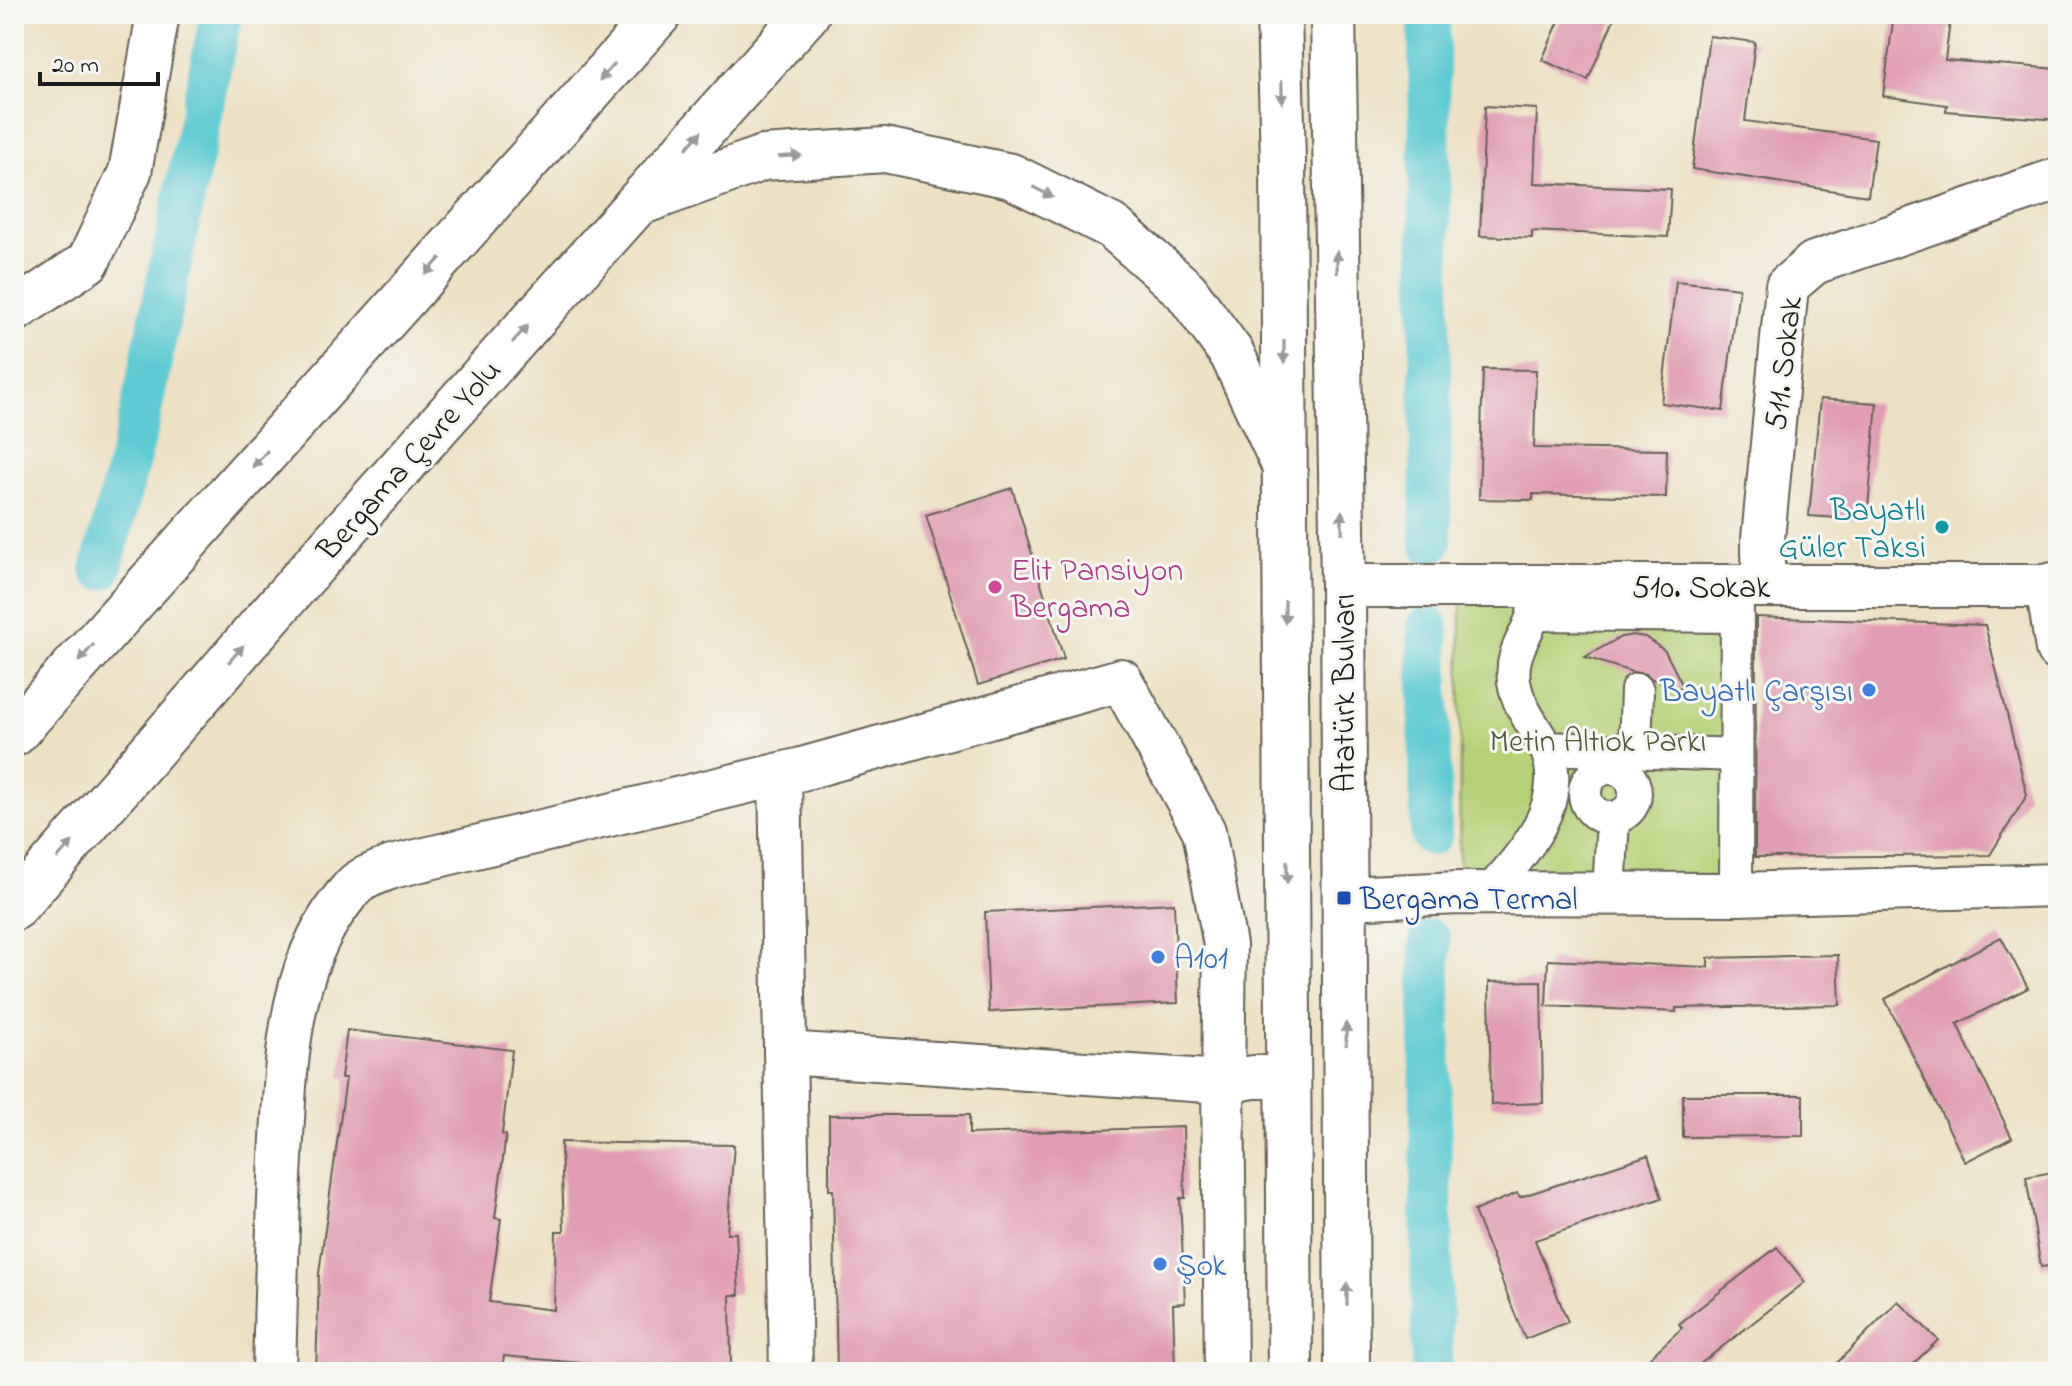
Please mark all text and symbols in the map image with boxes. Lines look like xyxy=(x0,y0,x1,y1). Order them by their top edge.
scale bar xyxy=(40,36,158,86)
text: 20 m xyxy=(52,49,99,84)
one-way arrow xyxy=(599,62,616,82)
one-way arrow xyxy=(1276,80,1288,105)
one-way arrow xyxy=(685,130,703,150)
one-way arrow xyxy=(778,149,803,162)
one-way arrow xyxy=(1032,185,1055,198)
one-way arrow xyxy=(1331,249,1344,274)
one-way arrow xyxy=(425,256,443,275)
street label: 511. Sokak xyxy=(1754,293,1817,433)
one-way arrow xyxy=(511,324,529,343)
one-way arrow xyxy=(1278,340,1290,365)
street label: Bergama Çevre Yolu xyxy=(306,350,514,573)
one-way arrow xyxy=(252,449,269,469)
place label: Bayatlı Güler Taksi xyxy=(1778,489,1926,573)
one-way arrow xyxy=(1336,509,1348,534)
marker: Bayatlı Güler Taksi xyxy=(1933,518,1951,536)
place label: Elit Pansiyon Bergama xyxy=(1010,549,1183,633)
street label: 510. Sokak xyxy=(1632,566,1771,613)
marker: Elit Pansiyon Bergama xyxy=(986,578,1004,596)
street label: Atatürk Bulvarı xyxy=(1323,593,1370,793)
one-way arrow xyxy=(1279,600,1291,625)
one-way arrow xyxy=(78,644,96,663)
one-way arrow xyxy=(227,644,245,663)
place label: Bayatlı Çarşısı xyxy=(1659,670,1853,717)
marker: Bayatlı Çarşısı xyxy=(1860,681,1878,699)
park label: Metin Altıok Parkı xyxy=(1490,720,1706,767)
one-way arrow xyxy=(56,840,74,859)
one-way arrow xyxy=(1281,860,1293,885)
place label: Bergama Termal xyxy=(1359,878,1578,925)
marker: Bergama Termal xyxy=(1335,889,1353,907)
place label: A101 xyxy=(1174,937,1228,984)
marker: A101 xyxy=(1149,948,1167,966)
one-way arrow xyxy=(1340,1021,1352,1046)
place label: Şok xyxy=(1176,1244,1227,1291)
marker: Şok xyxy=(1151,1255,1169,1273)
one-way arrow xyxy=(1341,1281,1353,1306)

